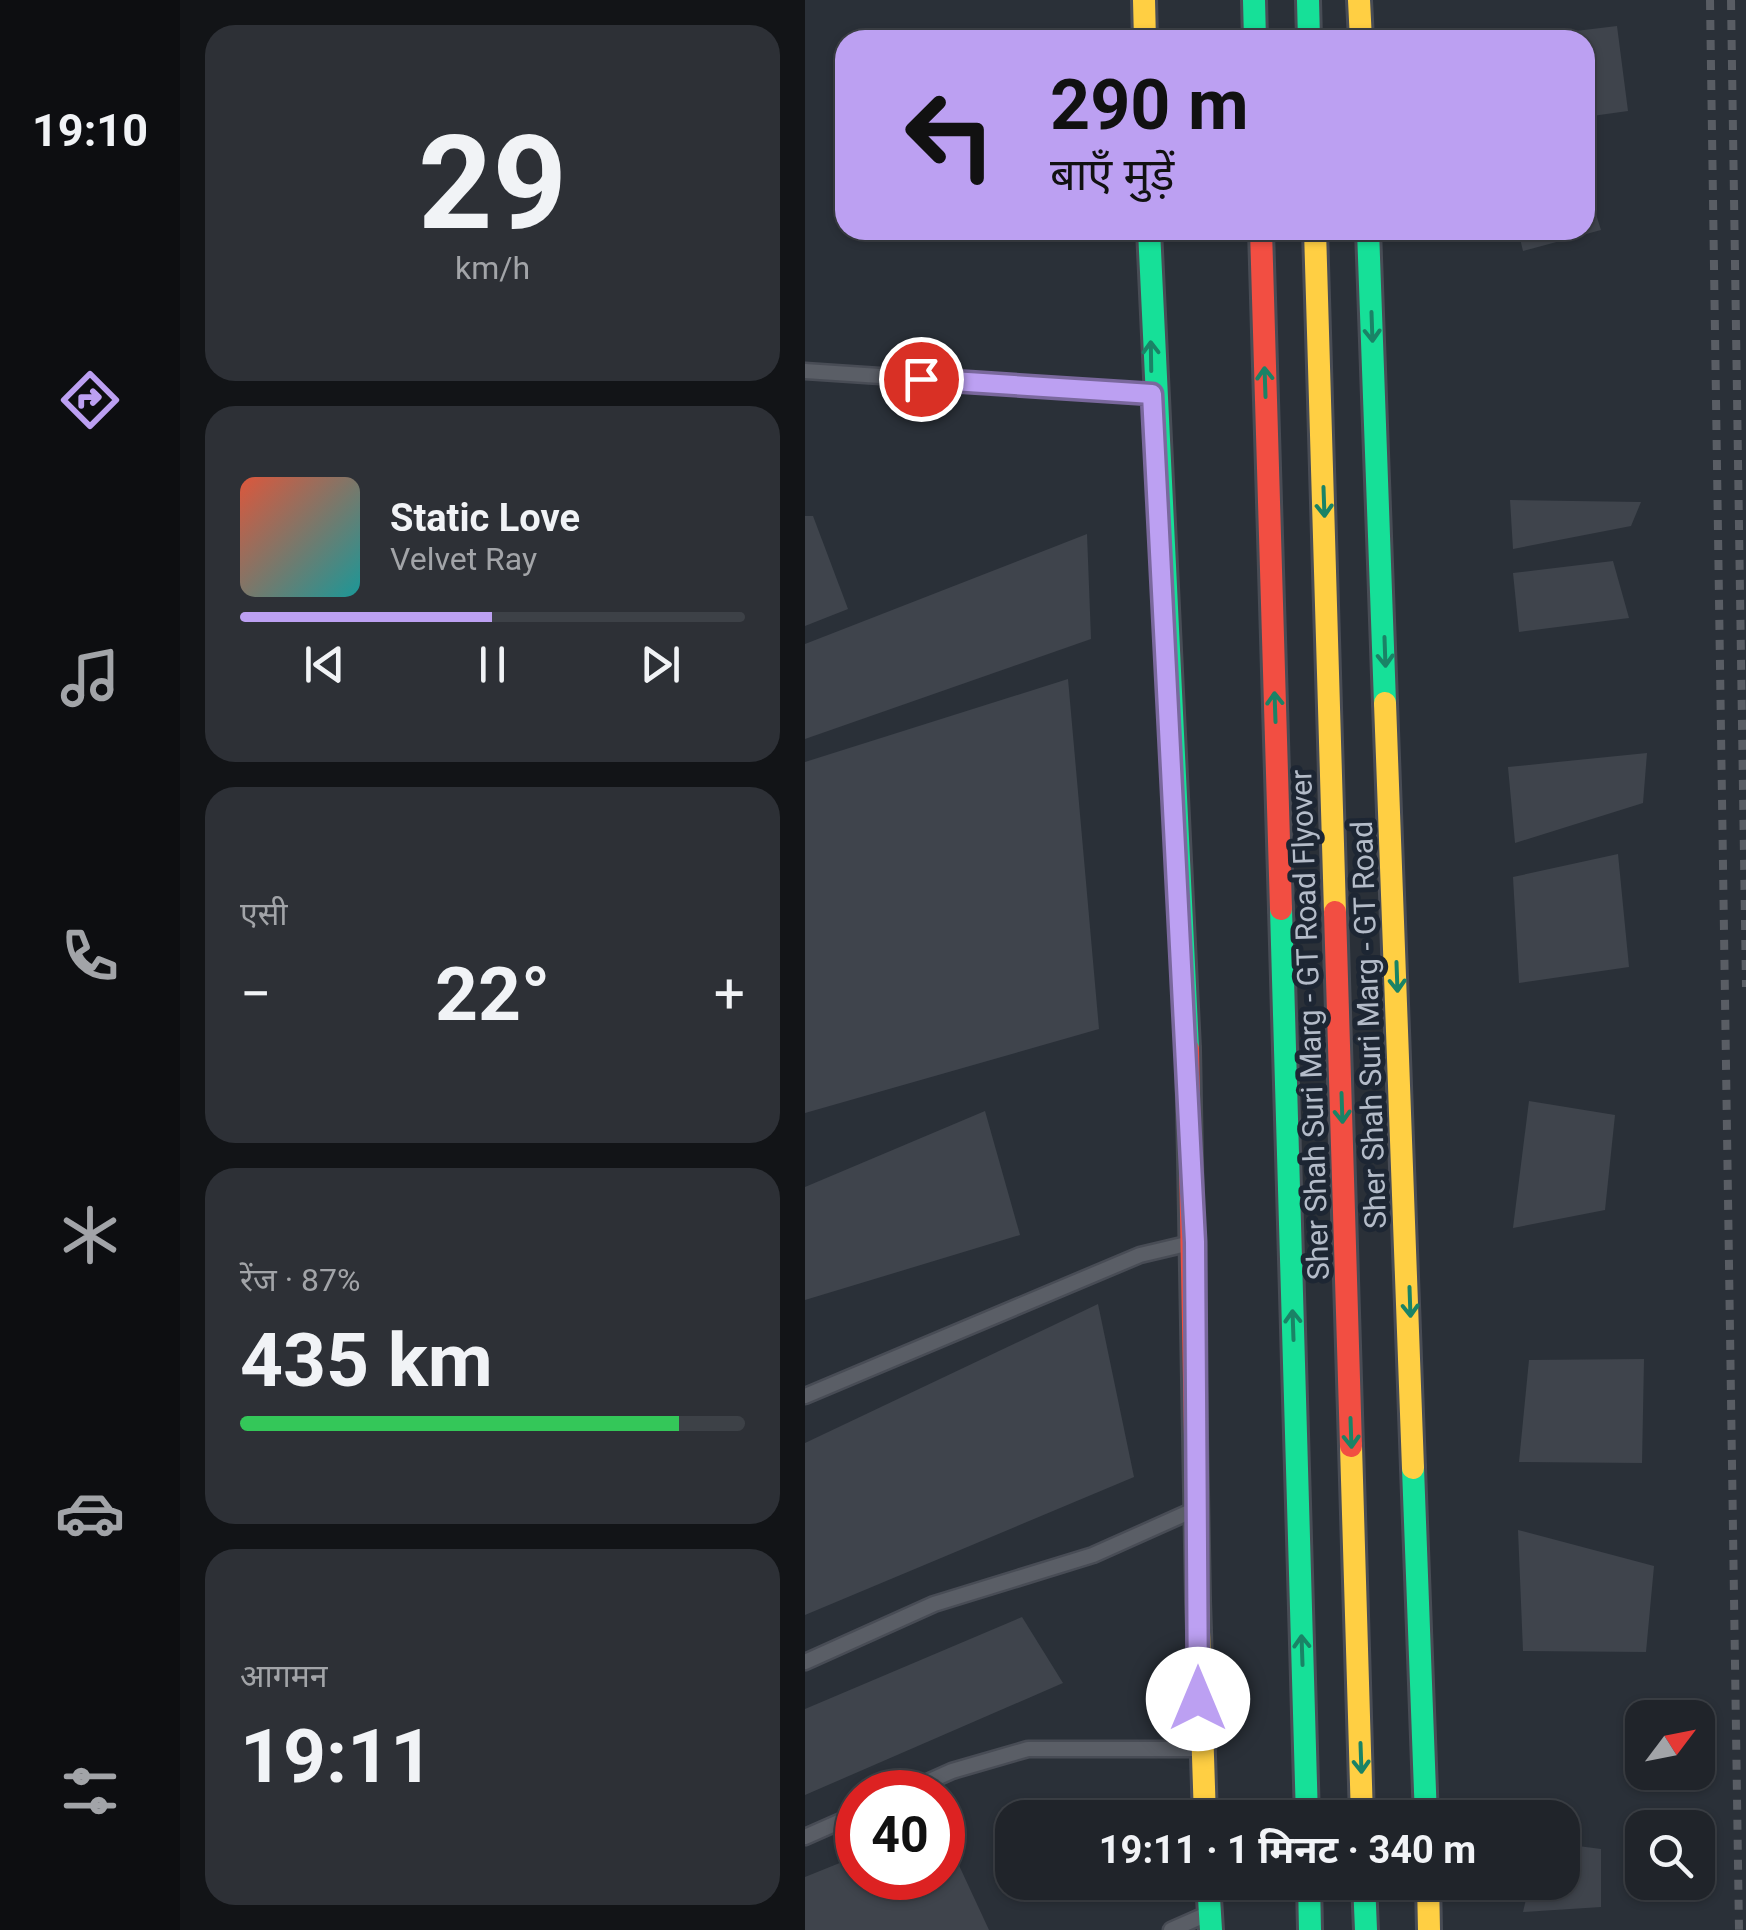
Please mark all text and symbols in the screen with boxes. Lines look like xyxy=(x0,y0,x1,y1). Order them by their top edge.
text: 290 m xyxy=(1050,64,1249,146)
icon: left xyxy=(885,70,1015,200)
text: 19:10 xyxy=(32,104,148,157)
text: 29 xyxy=(418,107,567,260)
text: बाएँ मुड़ें xyxy=(1050,148,1174,201)
text: km/h xyxy=(455,249,530,287)
one-way arrow xyxy=(1363,311,1382,343)
pin xyxy=(879,337,964,422)
one-way arrow xyxy=(1142,341,1161,373)
icon: arrive xyxy=(894,352,949,407)
icon: directions xyxy=(55,365,125,435)
one-way arrow xyxy=(1256,367,1275,399)
one-way arrow xyxy=(1314,486,1333,518)
text: Static Love xyxy=(390,496,580,540)
text: Velvet Ray xyxy=(390,540,537,578)
one-way arrow xyxy=(1375,636,1394,668)
icon: previous xyxy=(297,637,352,692)
icon: pause xyxy=(465,637,520,692)
icon: next xyxy=(633,637,688,692)
icon: music xyxy=(55,643,125,713)
one-way arrow xyxy=(1266,692,1285,724)
street label: Sher Shah Suri Marg - GT Road Flyover xyxy=(1283,769,1336,1281)
street label: Sher Shah Suri Marg - GT Road xyxy=(1344,820,1393,1230)
text: एसी xyxy=(240,895,288,933)
icon: phone xyxy=(55,921,125,991)
text: 22° xyxy=(435,950,550,1038)
one-way arrow xyxy=(1388,960,1407,992)
text: − xyxy=(240,962,271,1026)
text: + xyxy=(714,962,745,1026)
one-way arrow xyxy=(1333,1092,1352,1124)
icon: climate xyxy=(55,1200,125,1270)
text: रेंज · 87% xyxy=(240,1261,360,1299)
one-way arrow xyxy=(1400,1285,1419,1317)
one-way arrow xyxy=(1284,1310,1303,1342)
text: 435 km xyxy=(240,1316,493,1404)
one-way arrow xyxy=(1342,1416,1361,1448)
icon: car xyxy=(55,1478,125,1548)
one-way arrow xyxy=(1293,1635,1312,1667)
position arrow xyxy=(1146,1647,1250,1751)
text: आगमन xyxy=(240,1657,328,1695)
north arrow xyxy=(1625,1700,1715,1790)
map controls xyxy=(1625,1700,1715,1900)
text: 19:11 xyxy=(240,1712,433,1800)
one-way arrow xyxy=(1351,1741,1370,1773)
icon: filters xyxy=(55,1756,125,1826)
speed limit sign: 40 xyxy=(835,1770,965,1900)
button: search xyxy=(1625,1810,1715,1900)
text: 19:11 · 1 मिनट · 340 m xyxy=(1099,1828,1476,1872)

